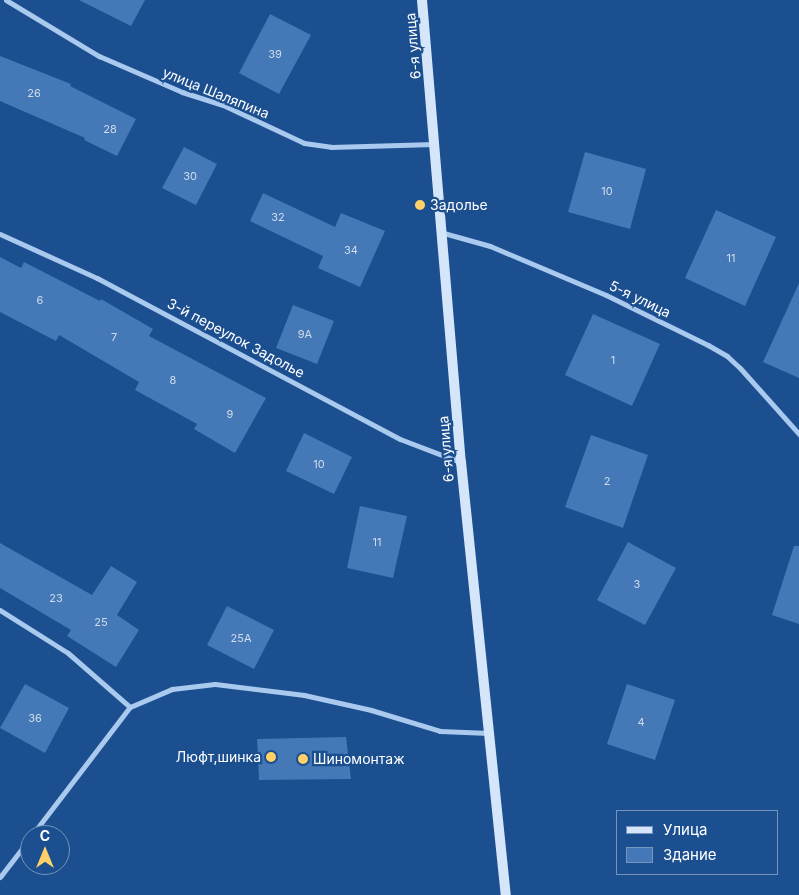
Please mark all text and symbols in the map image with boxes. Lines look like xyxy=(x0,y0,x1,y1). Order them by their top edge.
street label: 6-я улица xyxy=(402,12,424,80)
house number: 39 xyxy=(268,47,282,61)
street label: улица Шаляпина xyxy=(160,64,272,122)
house number: 26 xyxy=(27,86,41,100)
house number: 28 xyxy=(103,122,117,136)
house number: 30 xyxy=(183,169,197,183)
house number: 10 xyxy=(601,184,613,198)
place label: Задолье xyxy=(430,197,488,213)
marker: Задолье xyxy=(414,199,426,211)
house number: 32 xyxy=(271,210,285,224)
house number: 34 xyxy=(344,243,358,257)
house number: 11 xyxy=(727,251,735,265)
street label: 5-я улица xyxy=(606,277,674,321)
house number: 6 xyxy=(37,293,43,307)
street label: 3-й переулок Задолье xyxy=(164,295,308,381)
house number: 9А xyxy=(298,327,312,341)
house number: 7 xyxy=(111,330,117,344)
house number: 1 xyxy=(611,353,615,367)
house number: 8 xyxy=(170,373,176,387)
house number: 9 xyxy=(227,407,233,421)
street label: 6-я улица xyxy=(435,415,457,483)
house number: 10 xyxy=(313,457,325,471)
house number: 2 xyxy=(604,474,610,488)
house number: 11 xyxy=(373,535,381,549)
house number: 3 xyxy=(634,577,640,591)
house number: 23 xyxy=(49,591,63,605)
house number: 25 xyxy=(94,615,108,629)
house number: 25А xyxy=(231,631,251,645)
house number: 36 xyxy=(28,711,42,725)
house number: 4 xyxy=(637,715,645,729)
place label: Люфт,шинка xyxy=(176,749,261,765)
marker: Люфт,шинка xyxy=(265,751,277,763)
place label: Шиномонтаж xyxy=(313,751,405,767)
marker: Шиномонтаж xyxy=(297,753,309,765)
legend xyxy=(616,810,779,875)
text: Улица xyxy=(663,820,707,839)
north arrow xyxy=(20,825,70,875)
text: С xyxy=(40,827,50,844)
text: Здание xyxy=(663,845,717,864)

